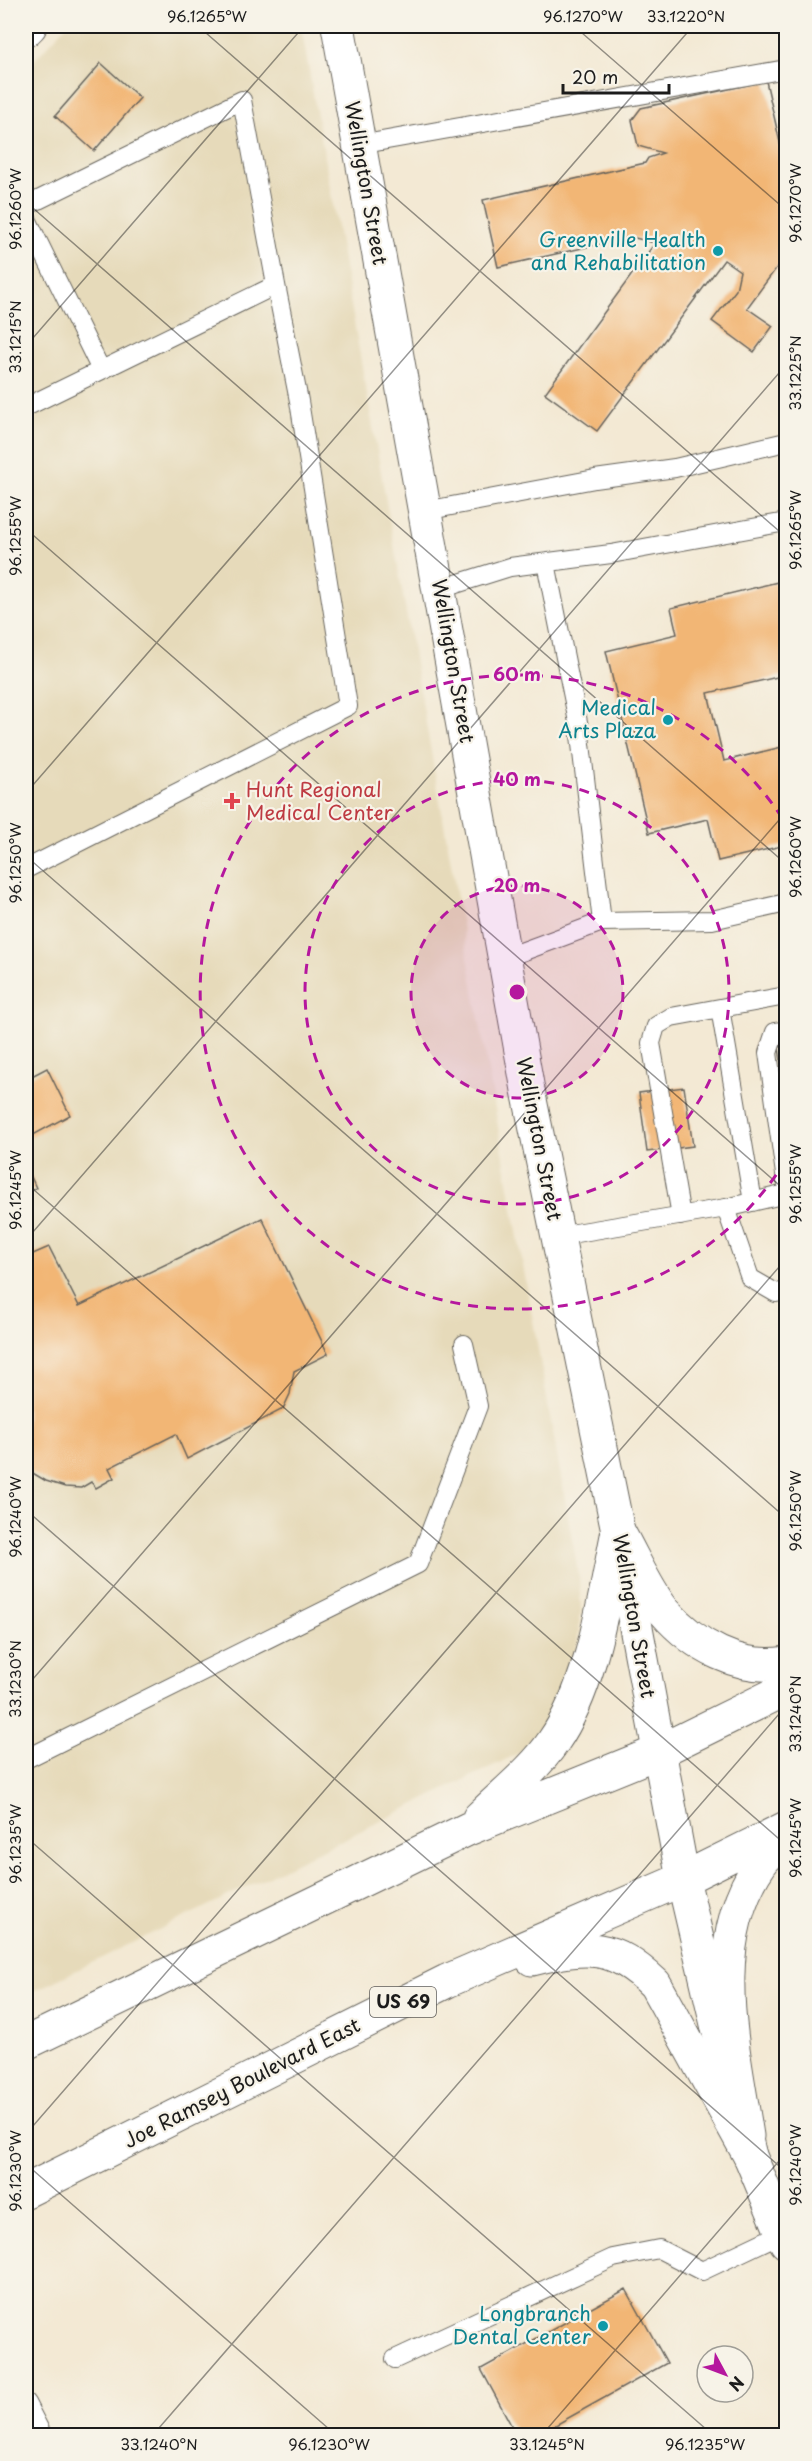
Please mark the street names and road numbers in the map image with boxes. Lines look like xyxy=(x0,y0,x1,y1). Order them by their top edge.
street label: Wellington Street xyxy=(338,98,396,267)
street label: Wellington Street xyxy=(425,576,483,745)
street label: Wellington Street xyxy=(509,1054,571,1223)
street label: Wellington Street xyxy=(606,1531,664,1700)
road number: US 69 xyxy=(370,1987,436,2017)
street label: Joe Ramsey Boulevard East xyxy=(118,2009,365,2155)

